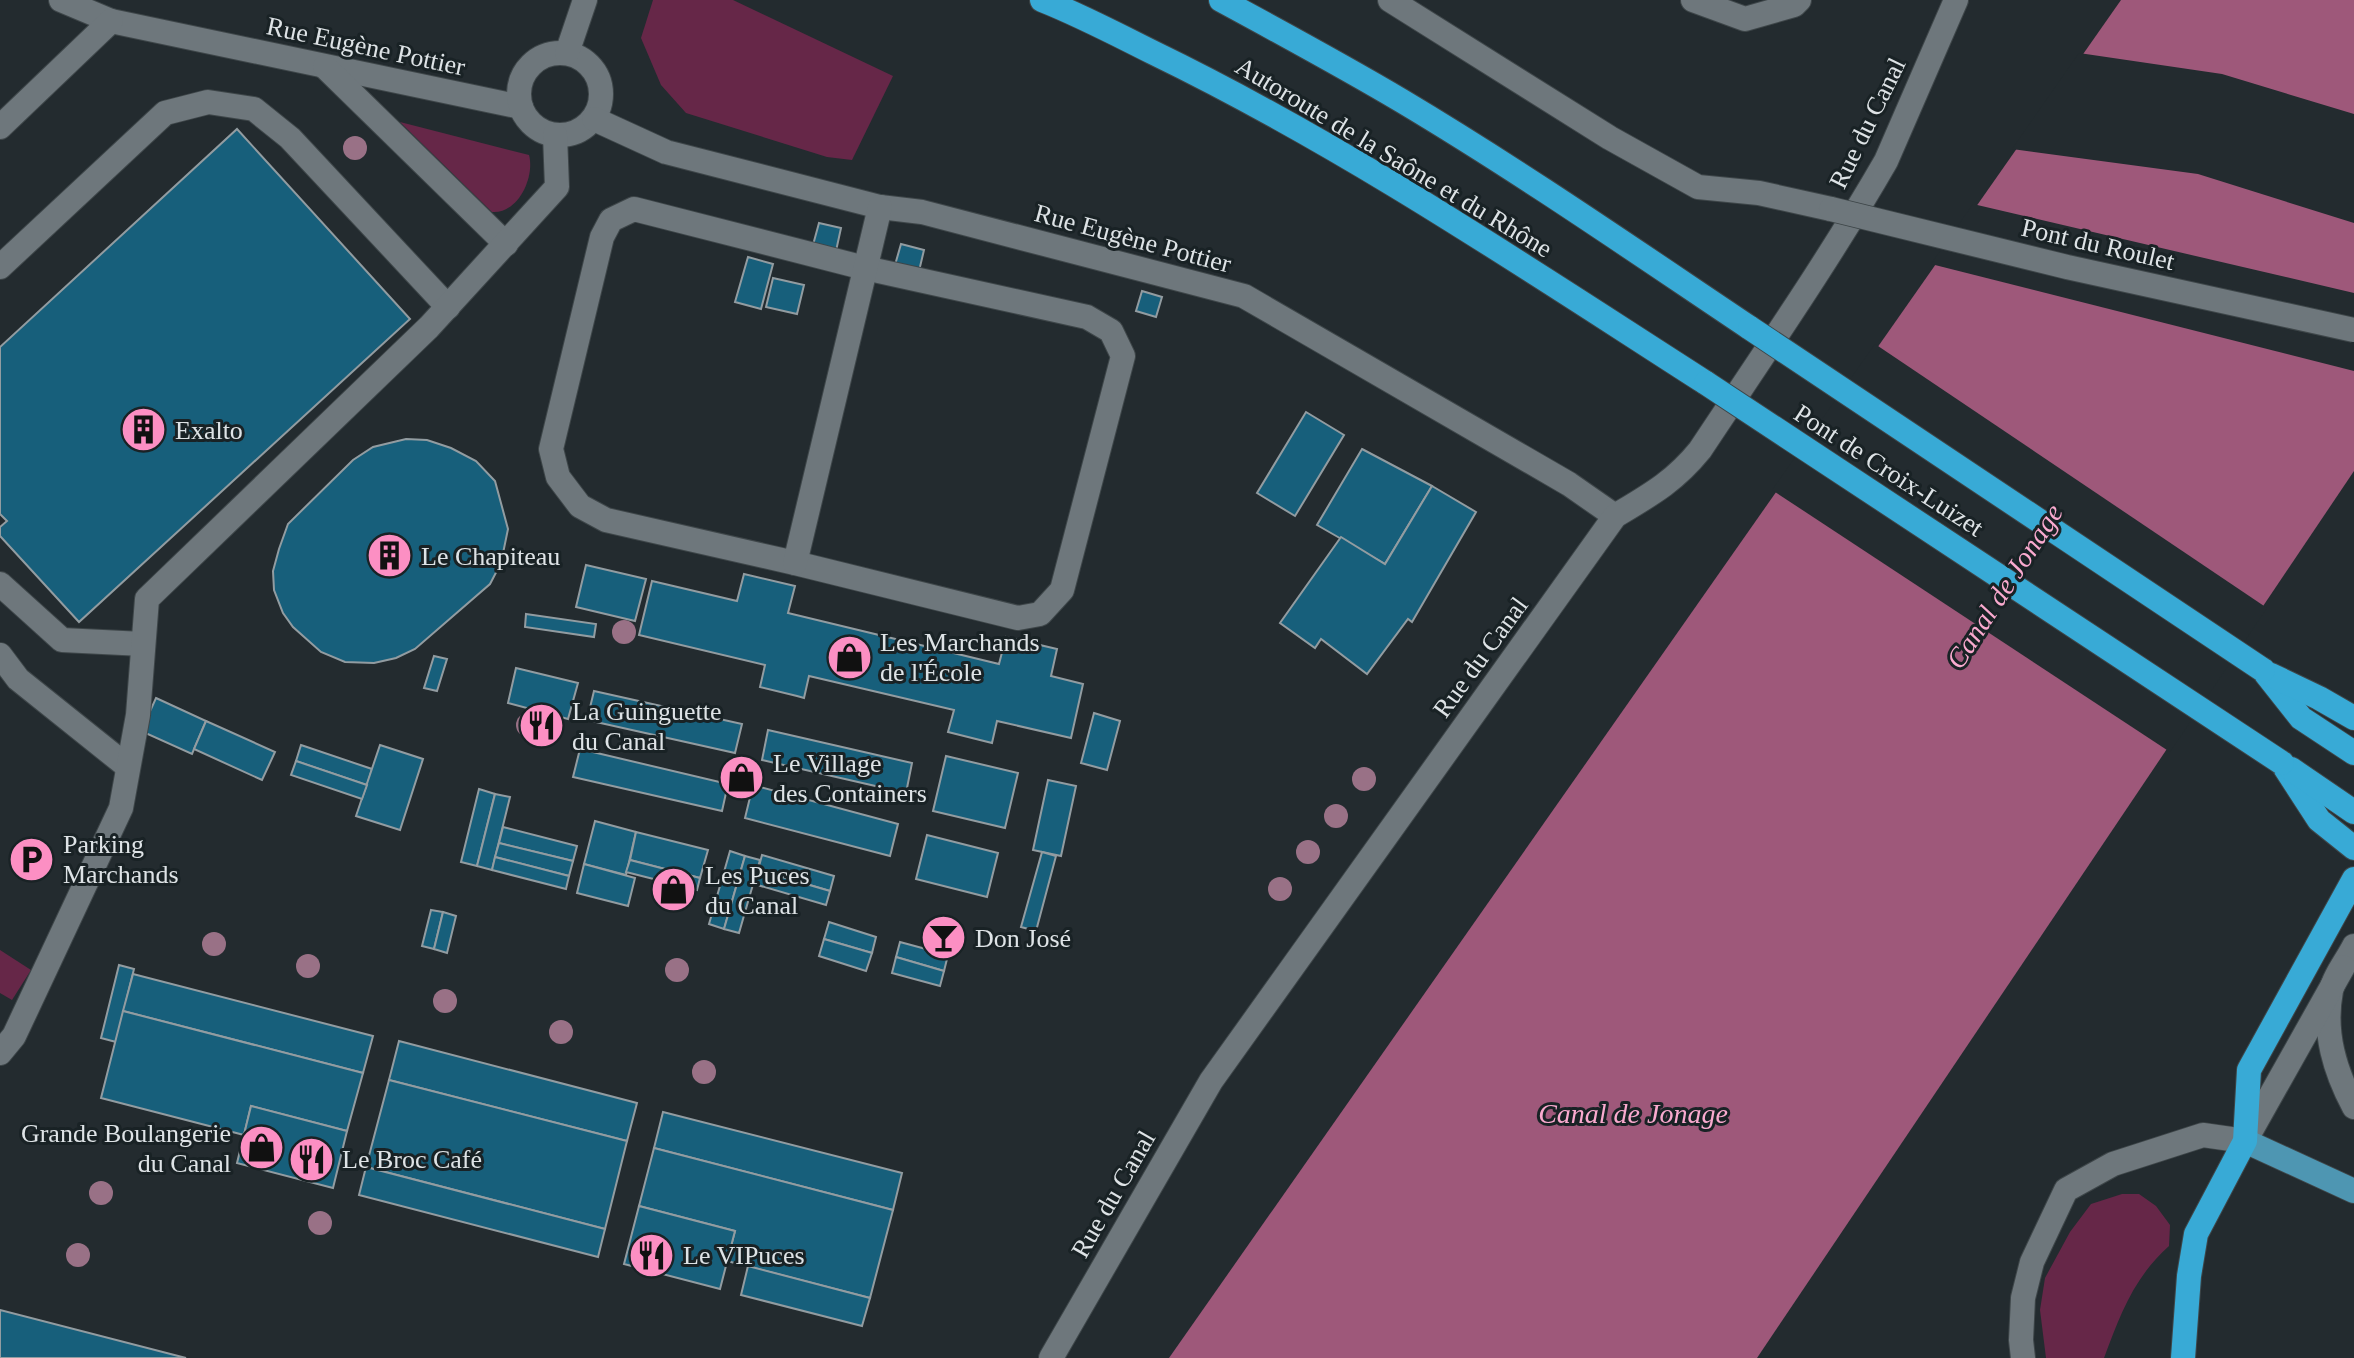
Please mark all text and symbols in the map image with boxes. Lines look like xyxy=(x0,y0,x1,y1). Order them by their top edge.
street label: Rue Eugène Pottier xyxy=(264,11,468,82)
street label: Autoroute de la Saône et du Rhône xyxy=(1230,51,1557,264)
street label: Rue du Canal xyxy=(1823,53,1912,193)
street label: Rue Eugène Pottier xyxy=(1031,198,1235,279)
street label: Pont du Roulet xyxy=(2019,213,2178,276)
street label: Pont de Croix-Luizet xyxy=(1789,398,1989,543)
building icon: Exalto xyxy=(120,406,168,454)
place label: Exalto xyxy=(175,416,243,445)
water label: Canal de Jonage xyxy=(1940,498,2069,674)
building icon: Le Chapiteau xyxy=(366,532,414,580)
place label: Le Chapiteau xyxy=(421,542,560,571)
street label: Rue du Canal xyxy=(1427,592,1534,723)
place label: Les Marchands de l'École xyxy=(880,628,1040,687)
shop icon: Les Marchands de l'École xyxy=(825,633,873,681)
place label: La Guinguette du Canal xyxy=(572,697,721,756)
restaurant icon: La Guinguette du Canal xyxy=(517,702,565,750)
place label: Le Village des Containers xyxy=(773,749,927,808)
shop icon: Le Village des Containers xyxy=(718,754,766,802)
place label: Parking Marchands xyxy=(63,830,179,889)
parking icon: Parking Marchands xyxy=(8,835,56,883)
place label: Les Puces du Canal xyxy=(705,861,810,920)
shop icon: Les Puces du Canal xyxy=(650,866,698,914)
bar icon: Don José xyxy=(920,914,968,962)
place label: Don José xyxy=(975,924,1071,953)
water label: Canal de Jonage xyxy=(1538,1098,1728,1129)
place label: Grande Boulangerie du Canal xyxy=(21,1119,231,1178)
shop icon: Grande Boulangerie du Canal xyxy=(238,1124,286,1172)
street label: Rue du Canal xyxy=(1065,1126,1161,1263)
restaurant icon: Le Broc Café xyxy=(287,1135,335,1183)
place label: Le Broc Café xyxy=(342,1145,482,1174)
restaurant icon: Le VIPuces xyxy=(628,1231,676,1279)
place label: Le VIPuces xyxy=(683,1241,805,1270)

